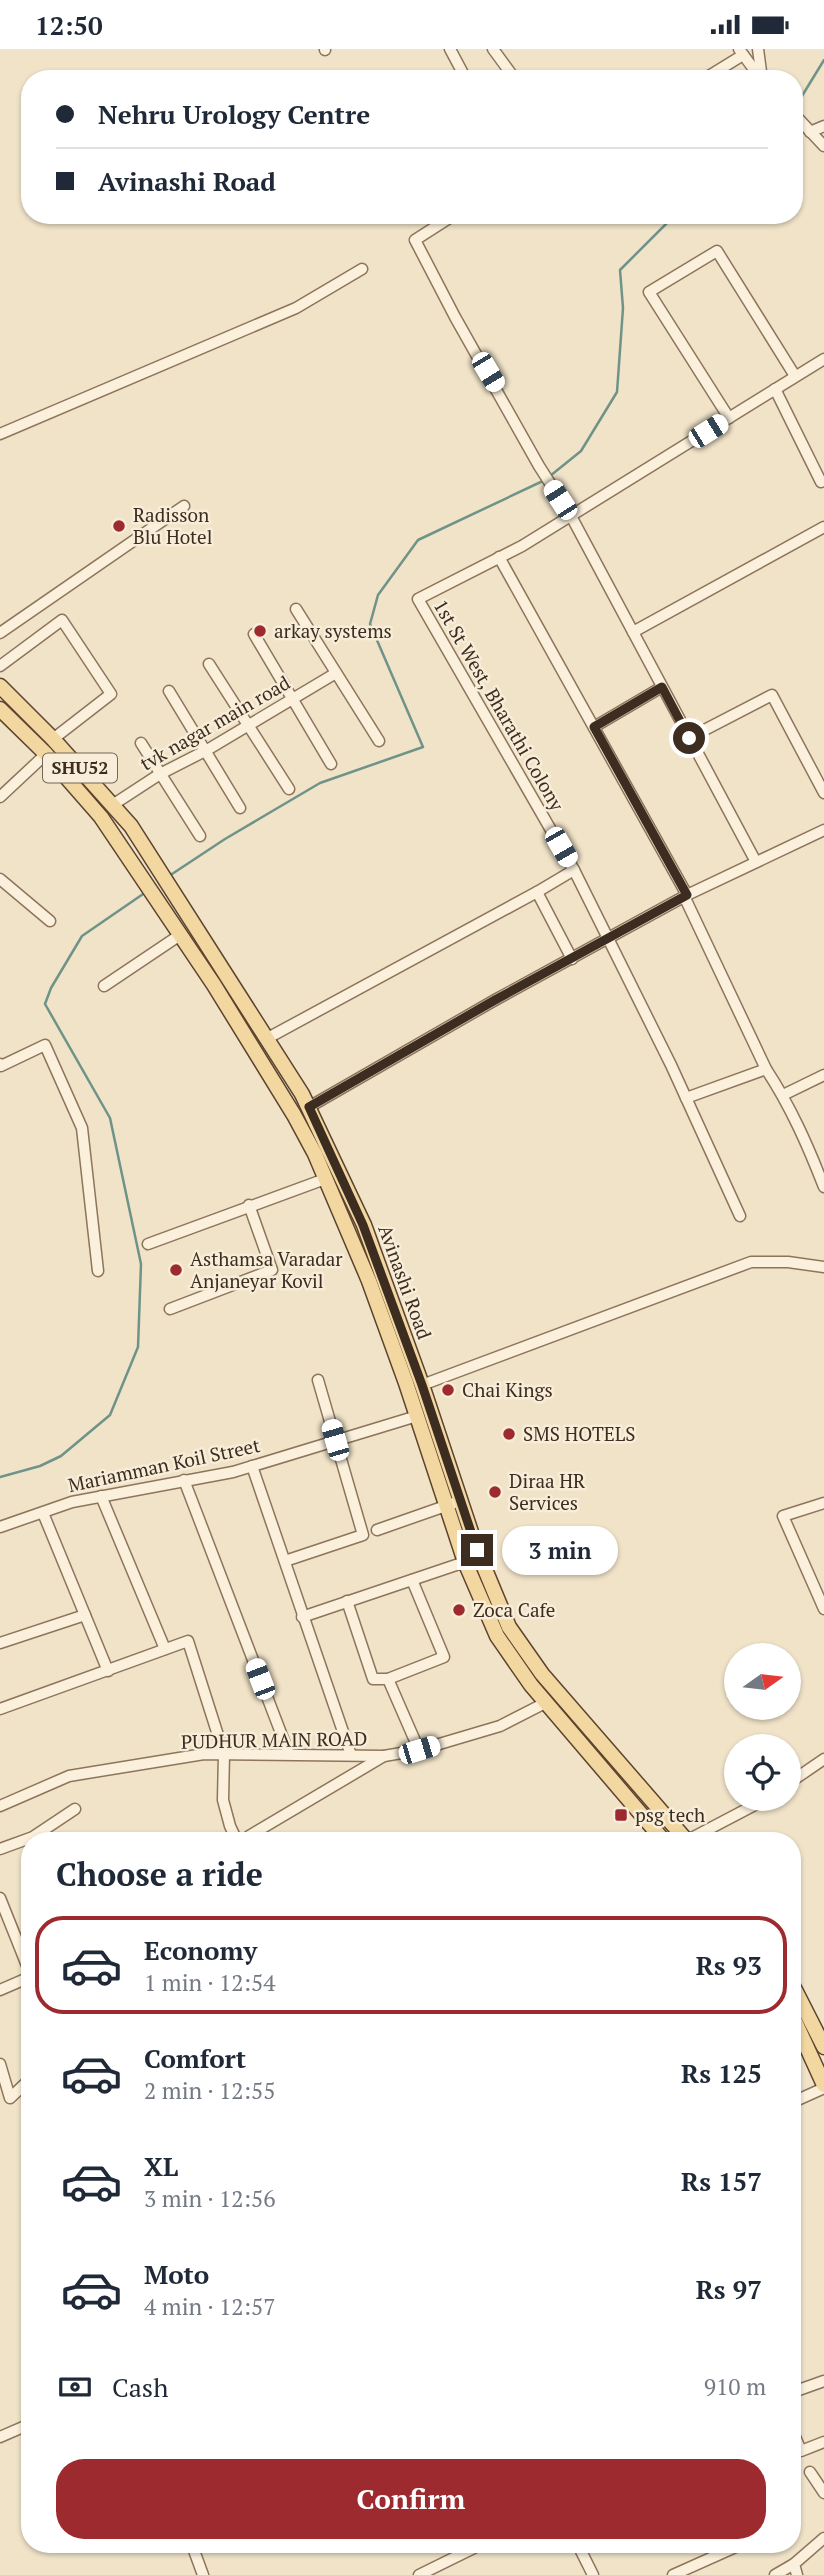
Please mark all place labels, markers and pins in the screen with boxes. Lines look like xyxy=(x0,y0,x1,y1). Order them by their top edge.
place label: Radisson Blu Hotel xyxy=(133,502,212,549)
marker: Radisson Blu Hotel xyxy=(111,518,127,534)
place label: arkay systems xyxy=(274,618,392,643)
marker: arkay systems xyxy=(252,623,268,639)
place label: Asthamsa Varadar Anjaneyar Kovil xyxy=(190,1246,343,1293)
marker: Asthamsa Varadar Anjaneyar Kovil xyxy=(168,1262,184,1278)
place label: Chai Kings xyxy=(462,1377,553,1402)
marker: Chai Kings xyxy=(440,1382,456,1398)
place label: SMS HOTELS xyxy=(523,1421,635,1446)
marker: SMS HOTELS xyxy=(501,1426,517,1442)
place label: Diraa HR Services xyxy=(509,1468,585,1515)
marker: Diraa HR Services xyxy=(487,1484,503,1500)
place label: Zoca Cafe xyxy=(473,1597,555,1622)
marker: Zoca Cafe xyxy=(451,1602,467,1618)
place label: psg tech xyxy=(635,1802,705,1827)
marker: psg tech xyxy=(613,1807,629,1823)

